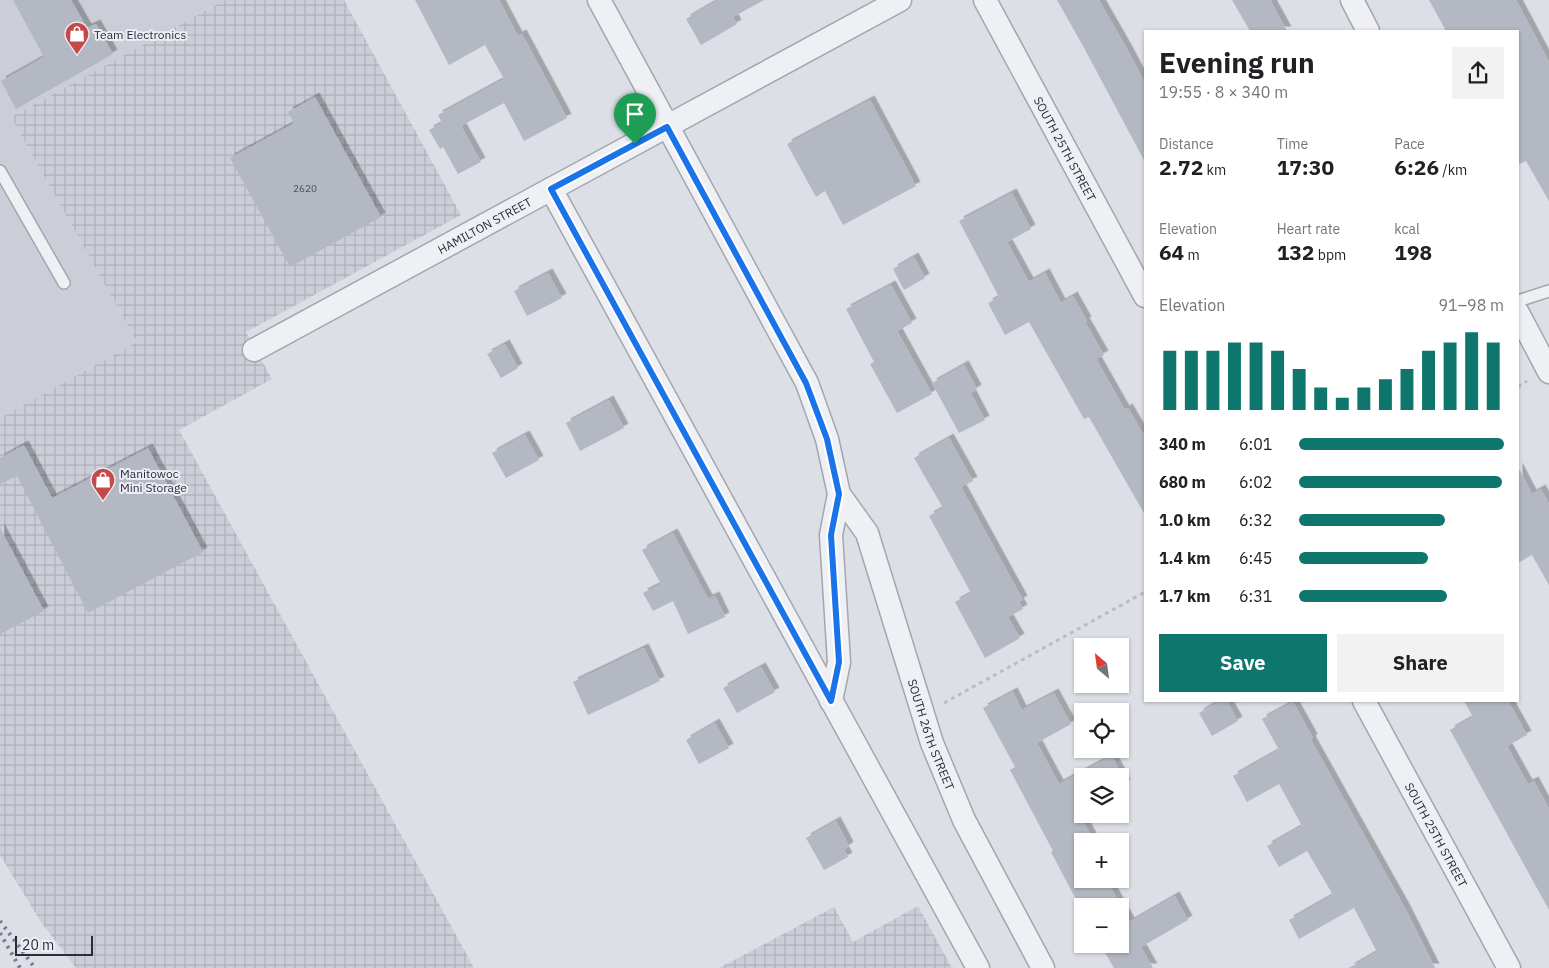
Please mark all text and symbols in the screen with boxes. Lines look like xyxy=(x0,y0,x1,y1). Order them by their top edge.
shop icon: Team Electronics xyxy=(64,21,90,55)
place label: Team Electronics xyxy=(94,27,186,42)
text: Evening run xyxy=(1159,44,1315,81)
button: share xyxy=(1452,47,1504,99)
text: 19:55 · 8 × 340 m xyxy=(1159,82,1288,102)
pin xyxy=(614,93,656,144)
street label: SOUTH 25TH STREET xyxy=(1031,94,1100,204)
icon: arrive xyxy=(621,100,649,128)
text: Distance xyxy=(1159,135,1214,153)
text: Time xyxy=(1277,135,1308,153)
text: Pace xyxy=(1394,135,1425,153)
text: 2.72 xyxy=(1159,153,1203,181)
text: 17:30 xyxy=(1277,153,1334,181)
text: 6:26 xyxy=(1394,153,1439,181)
text: km xyxy=(1203,161,1226,179)
text: /km xyxy=(1439,161,1467,179)
house number: 2620 xyxy=(293,182,317,195)
street label: HAMILTON STREET xyxy=(435,194,534,257)
text: Elevation xyxy=(1159,220,1217,238)
text: Heart rate xyxy=(1277,220,1340,238)
text: kcal xyxy=(1394,220,1420,238)
text: 64 xyxy=(1159,238,1184,266)
text: 132 xyxy=(1277,238,1314,266)
text: 198 xyxy=(1394,238,1432,266)
text: m xyxy=(1184,246,1200,264)
text: bpm xyxy=(1314,246,1346,264)
text: Elevation xyxy=(1159,295,1225,315)
text: 91–98 m xyxy=(1438,295,1504,315)
text: 340 m xyxy=(1159,434,1206,454)
text: 6:01 xyxy=(1239,434,1272,454)
place label: Manitowoc Mini Storage xyxy=(120,466,187,495)
shop icon: Manitowoc Mini Storage xyxy=(90,467,116,501)
text: 680 m xyxy=(1159,472,1206,492)
text: 6:02 xyxy=(1239,472,1272,492)
text: 1.0 km xyxy=(1159,510,1210,530)
text: 6:32 xyxy=(1239,510,1272,530)
text: 1.4 km xyxy=(1159,548,1210,568)
text: 6:45 xyxy=(1239,548,1272,568)
text: 1.7 km xyxy=(1159,586,1210,606)
text: 6:31 xyxy=(1239,586,1272,606)
button: Save xyxy=(1159,634,1327,692)
button: Share xyxy=(1337,634,1504,692)
north arrow xyxy=(1074,638,1129,692)
map controls xyxy=(1074,638,1129,953)
street label: SOUTH 26TH STREET xyxy=(905,677,958,792)
button: locate xyxy=(1074,703,1129,758)
button: layers xyxy=(1074,768,1129,823)
street label: SOUTH 25TH STREET xyxy=(1402,780,1471,890)
button: + xyxy=(1074,833,1129,888)
button: − xyxy=(1074,898,1129,953)
scale bar xyxy=(15,933,92,956)
text: 20 m xyxy=(22,936,54,954)

